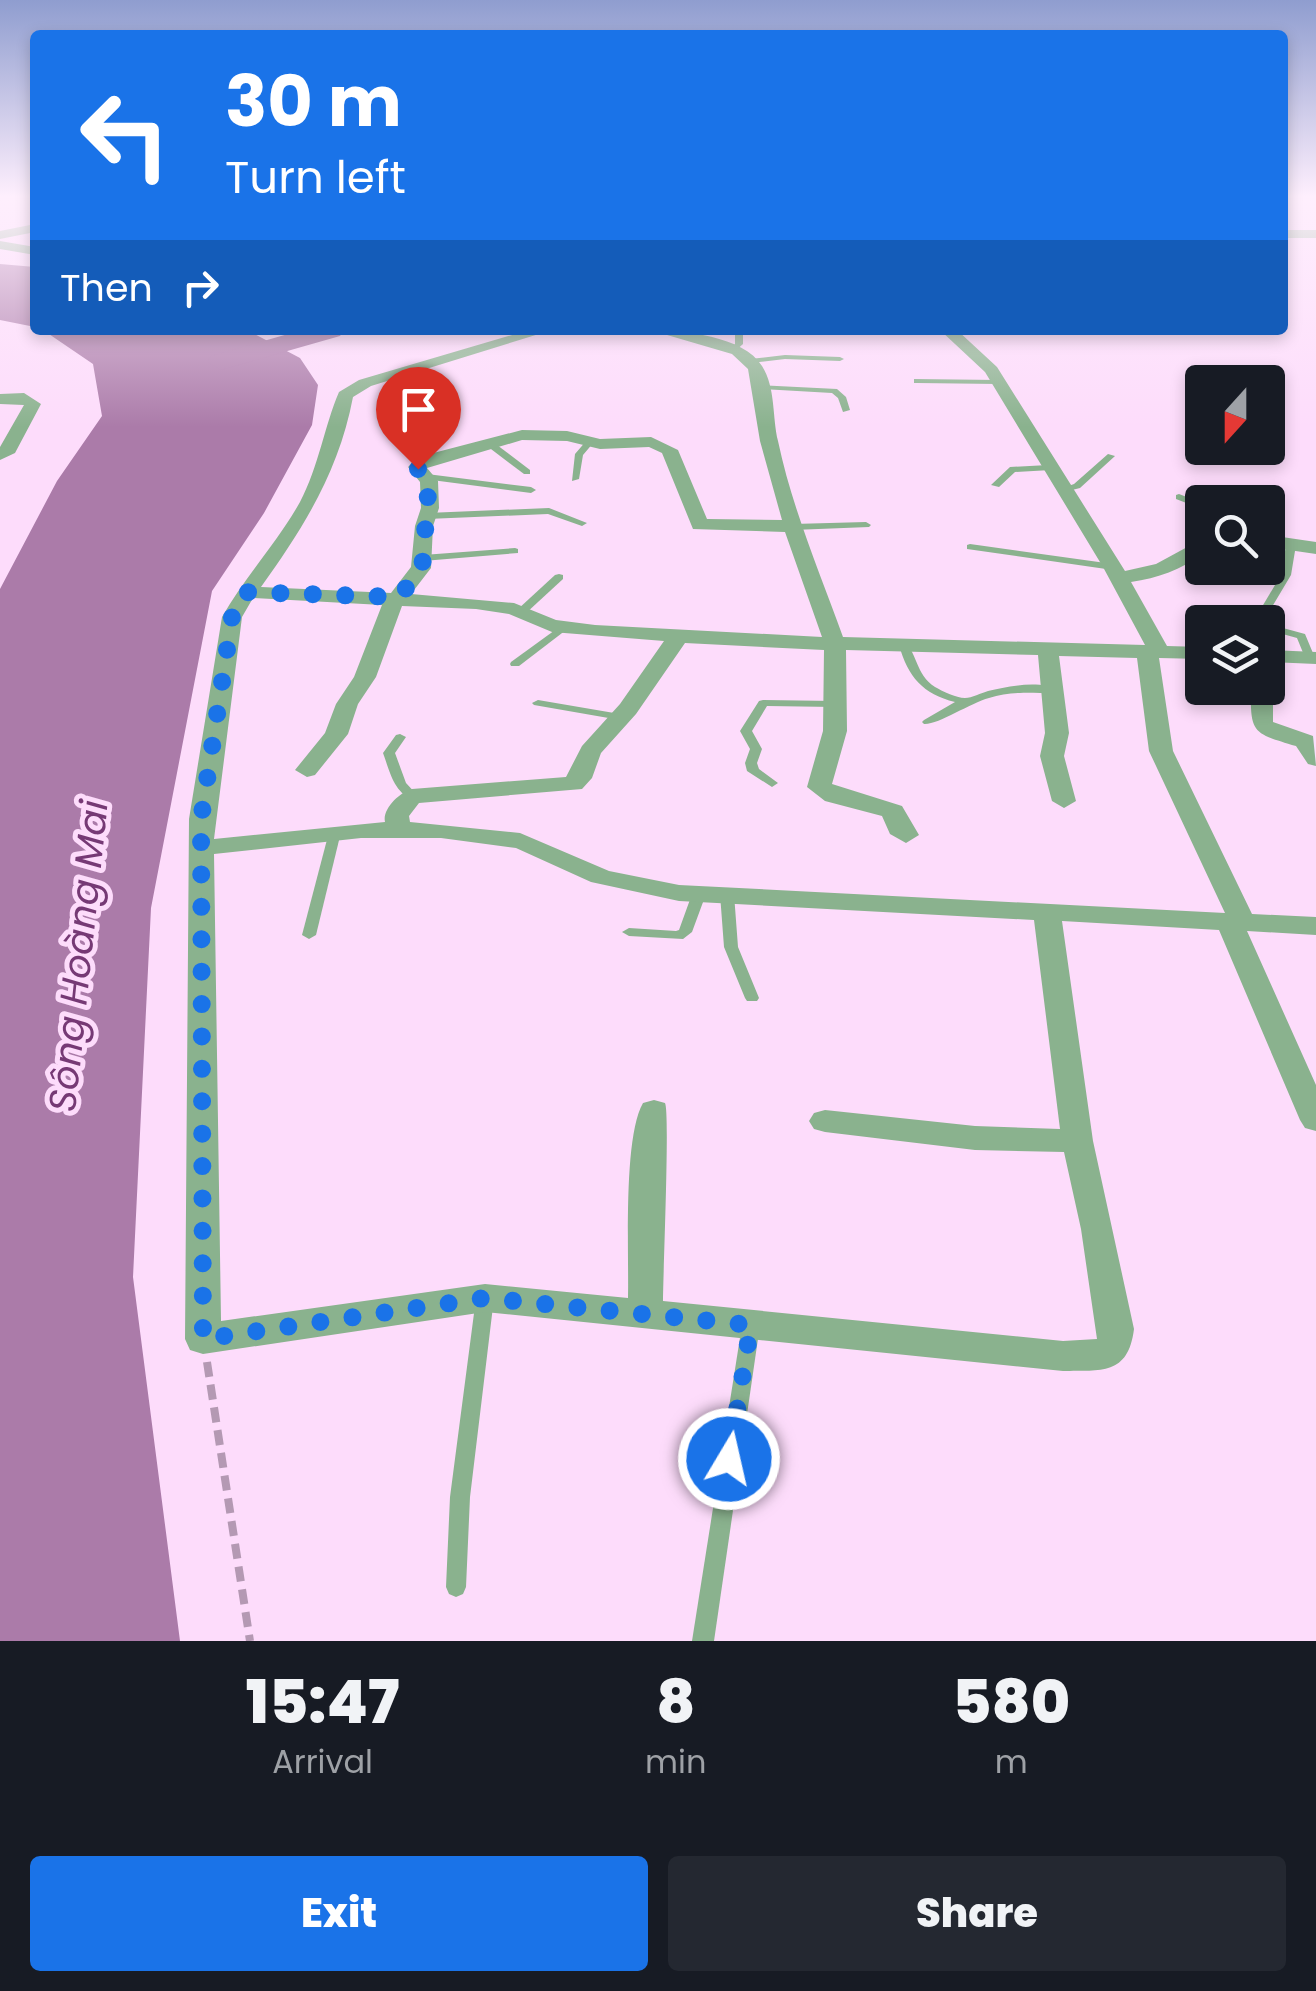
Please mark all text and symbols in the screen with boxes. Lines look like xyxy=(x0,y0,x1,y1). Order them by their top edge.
text: 30 m xyxy=(225,52,402,151)
icon: left xyxy=(60,70,190,200)
text: Turn left xyxy=(225,146,406,209)
icon: right xyxy=(173,260,228,315)
text: Then xyxy=(60,261,153,314)
north arrow xyxy=(1185,365,1285,465)
map controls xyxy=(1185,365,1285,705)
pin xyxy=(376,367,461,470)
icon: arrive xyxy=(391,382,446,437)
button: search xyxy=(1185,485,1285,585)
button: layers xyxy=(1185,605,1285,705)
water label: Sông Hoàng Mai xyxy=(35,797,121,1114)
position arrow xyxy=(677,1407,781,1511)
text: 15:47 xyxy=(246,1660,399,1744)
text: 8 xyxy=(656,1660,695,1744)
text: 580 xyxy=(952,1660,1070,1744)
text: Arrival xyxy=(272,1739,373,1784)
text: min xyxy=(645,1739,706,1784)
text: m xyxy=(995,1739,1028,1784)
button: Exit xyxy=(30,1856,648,1971)
button: Share xyxy=(668,1856,1286,1971)

